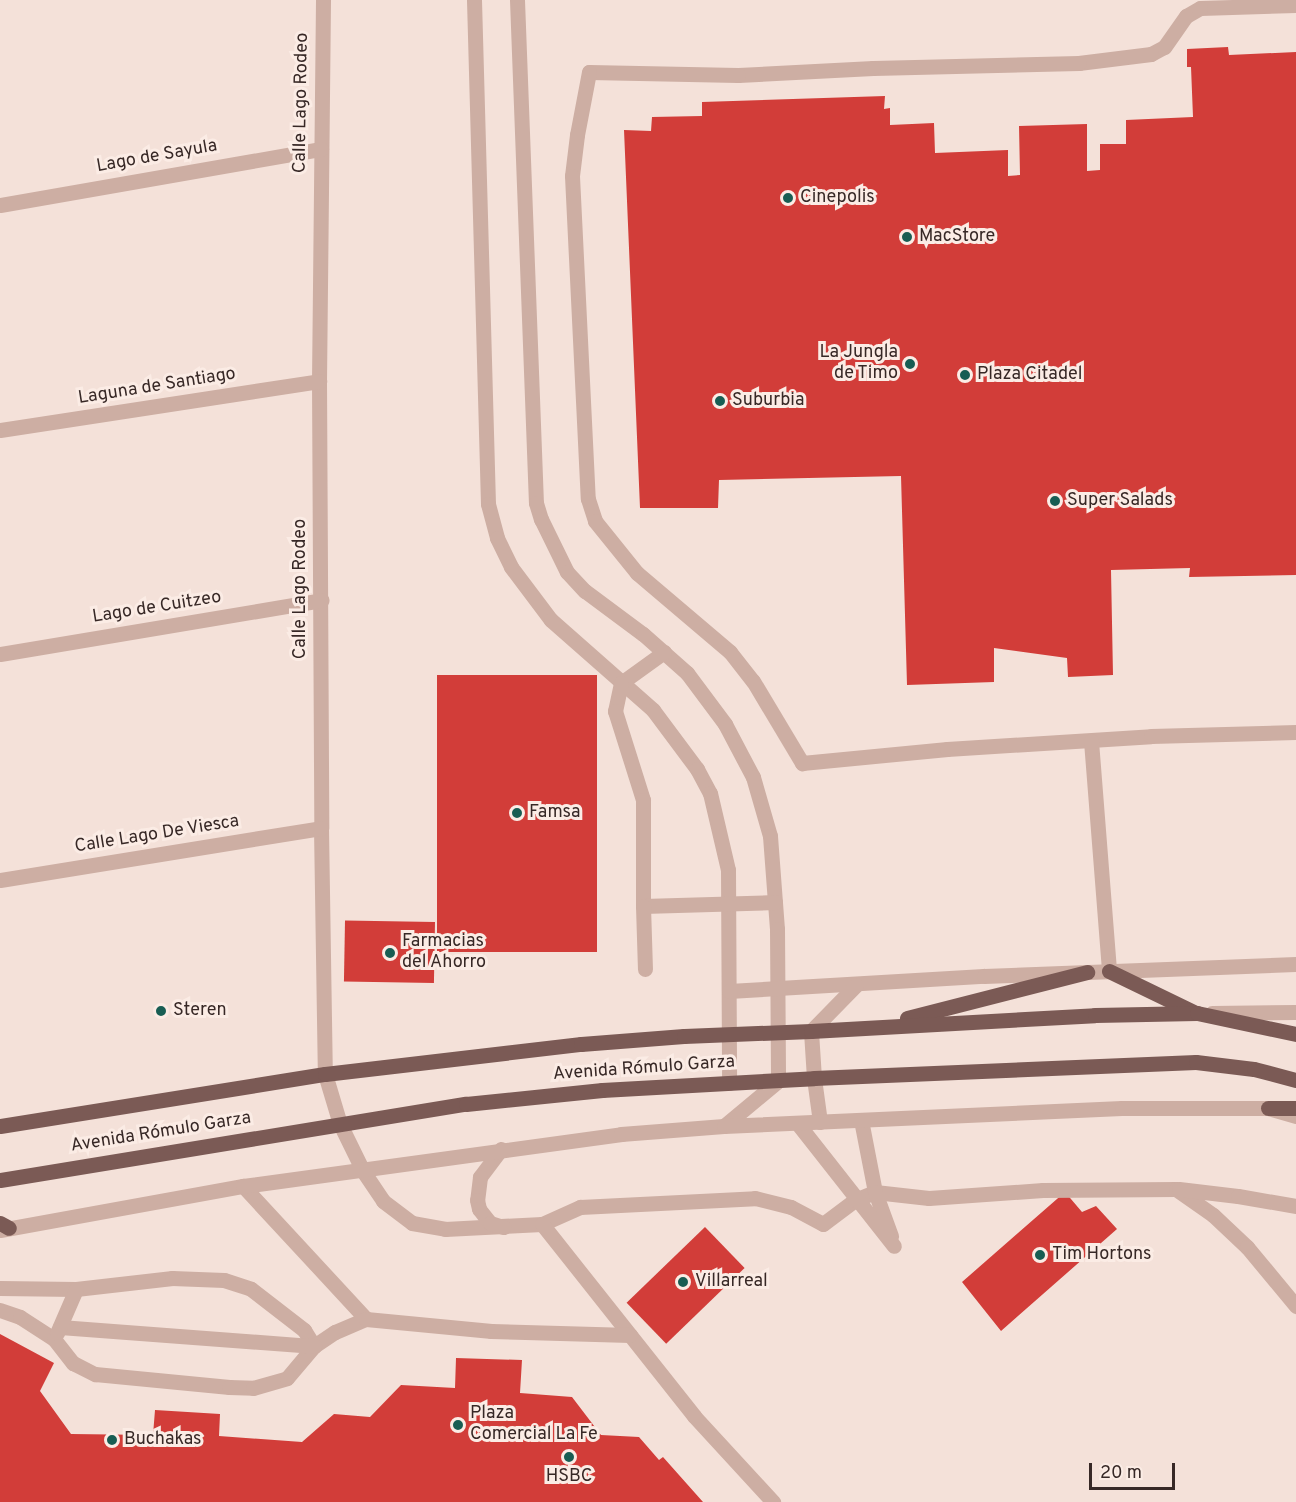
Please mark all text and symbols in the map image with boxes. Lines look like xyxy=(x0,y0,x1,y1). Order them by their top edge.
street label: Calle Lago Rodeo xyxy=(290,33,314,173)
street label: Lago de Sayula xyxy=(95,136,219,178)
place label: Cinepolis xyxy=(800,187,875,209)
marker: Cinepolis xyxy=(781,191,795,205)
place label: MacStore xyxy=(919,226,995,248)
marker: MacStore xyxy=(900,230,914,244)
place label: La Jungla de Timo xyxy=(819,343,898,386)
marker: La Jungla de Timo xyxy=(903,357,917,371)
street label: Laguna de Santiago xyxy=(77,364,237,410)
place label: Plaza Citadel xyxy=(977,364,1082,386)
marker: Plaza Citadel xyxy=(958,368,972,382)
place label: Suburbia xyxy=(732,390,804,412)
marker: Suburbia xyxy=(713,394,727,408)
place label: Super Salads xyxy=(1067,490,1173,512)
marker: Super Salads xyxy=(1048,494,1062,508)
street label: Calle Lago Rodeo xyxy=(290,519,312,659)
street label: Lago de Cuitzeo xyxy=(91,587,223,629)
place label: Famsa xyxy=(529,802,580,824)
marker: Famsa xyxy=(510,806,524,820)
street label: Calle Lago De Viesca xyxy=(73,811,241,859)
place label: Farmacias del Ahorro xyxy=(402,932,487,974)
marker: Farmacias del Ahorro xyxy=(383,946,397,960)
place label: Steren xyxy=(173,1000,227,1022)
marker: Steren xyxy=(154,1004,168,1018)
street label: Avenida Rómulo Garza xyxy=(552,1052,736,1086)
street label: Avenida Rómulo Garza xyxy=(69,1108,253,1158)
place label: Tim Hortons xyxy=(1052,1244,1152,1266)
marker: Tim Hortons xyxy=(1033,1248,1047,1262)
place label: Villarreal xyxy=(695,1271,768,1293)
marker: Villarreal xyxy=(676,1275,690,1289)
place label: Plaza Comercial La Fe xyxy=(470,1404,598,1446)
marker: Plaza Comercial La Fe xyxy=(451,1418,465,1432)
place label: Buchakas xyxy=(124,1429,202,1451)
marker: Buchakas xyxy=(105,1433,119,1447)
marker: HSBC xyxy=(562,1450,576,1464)
scale bar xyxy=(1092,1451,1178,1489)
text: 20 m xyxy=(1100,1462,1142,1485)
place label: HSBC xyxy=(546,1466,592,1488)

